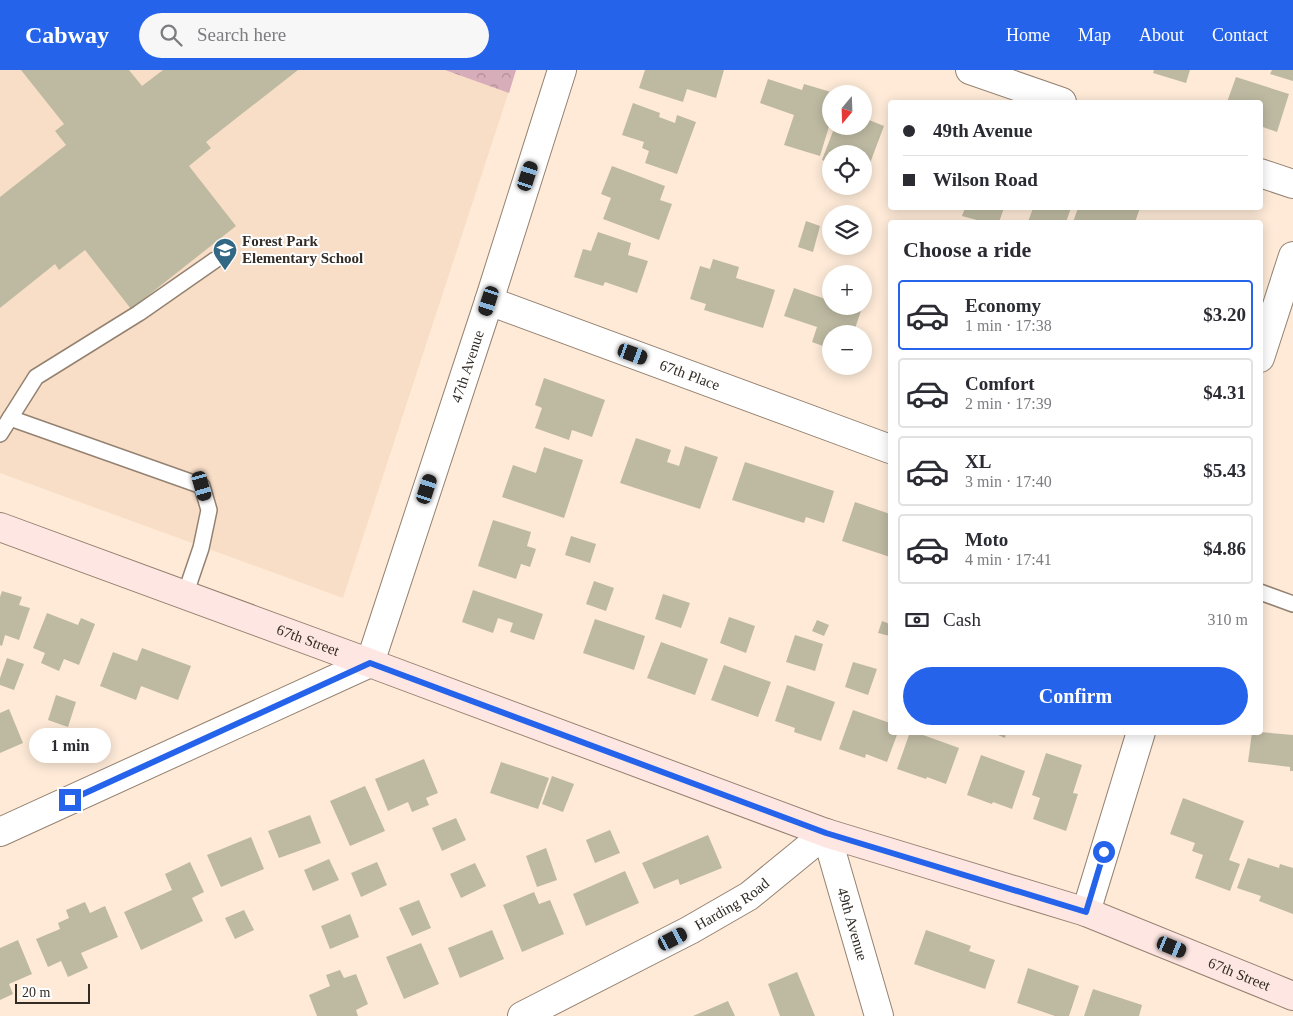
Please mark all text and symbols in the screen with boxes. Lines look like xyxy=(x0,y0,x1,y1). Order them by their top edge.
search box xyxy=(139,13,489,58)
icon: search xyxy=(157,21,185,49)
text: Cabway xyxy=(25,22,109,48)
text: Search here xyxy=(197,24,286,45)
text: Home xyxy=(1006,25,1050,45)
text: Map xyxy=(1078,25,1111,45)
text: About xyxy=(1139,25,1184,45)
text: Contact xyxy=(1212,25,1268,45)
north arrow xyxy=(822,85,872,135)
map controls xyxy=(822,85,872,375)
text: 49th Avenue xyxy=(933,120,1032,141)
button: locate xyxy=(822,145,872,195)
car xyxy=(516,159,539,193)
text: Wilson Road xyxy=(933,169,1038,190)
button: layers xyxy=(822,205,872,255)
place label: Forest Park Elementary School xyxy=(242,233,363,266)
school or university icon: Forest Park Elementary School xyxy=(212,237,238,271)
text: Choose a ride xyxy=(903,237,1031,262)
button: + xyxy=(822,265,872,315)
car xyxy=(477,284,500,318)
icon: car xyxy=(905,293,950,338)
text: Economy xyxy=(965,295,1041,316)
text: $3.20 xyxy=(1203,304,1246,325)
text: 1 min · 17:38 xyxy=(965,317,1052,334)
button: − xyxy=(822,325,872,375)
street label: 47th Avenue xyxy=(448,328,487,405)
car xyxy=(616,342,649,366)
street label: 67th Place xyxy=(657,357,722,394)
icon: car xyxy=(905,371,950,416)
text: Comfort xyxy=(965,373,1035,394)
text: $4.31 xyxy=(1203,382,1246,403)
text: 2 min · 17:39 xyxy=(965,395,1052,412)
icon: car xyxy=(905,449,950,494)
text: XL xyxy=(965,451,991,472)
text: $5.43 xyxy=(1203,460,1246,481)
car xyxy=(190,470,213,502)
car xyxy=(415,472,438,506)
text: 3 min · 17:40 xyxy=(965,473,1052,490)
icon: car xyxy=(905,527,950,572)
text: Moto xyxy=(965,529,1008,550)
text: $4.86 xyxy=(1203,538,1246,559)
text: 4 min · 17:41 xyxy=(965,551,1052,568)
icon: cash xyxy=(903,606,931,634)
text: Cash xyxy=(943,609,981,630)
text: 310 m xyxy=(1208,611,1248,628)
street label: 67th Street xyxy=(274,621,342,659)
button: Confirm xyxy=(903,667,1248,725)
callout: 1 min xyxy=(29,728,111,762)
text: 1 min xyxy=(51,737,89,754)
route end xyxy=(59,789,81,811)
route start xyxy=(1093,841,1115,863)
street label: Harding Road xyxy=(692,875,773,933)
street label: 49th Avenue xyxy=(834,886,871,963)
car xyxy=(656,926,689,952)
car xyxy=(1155,934,1188,960)
street label: 67th Street xyxy=(1206,954,1273,994)
scale bar xyxy=(15,981,90,1004)
text: 20 m xyxy=(22,985,50,1000)

